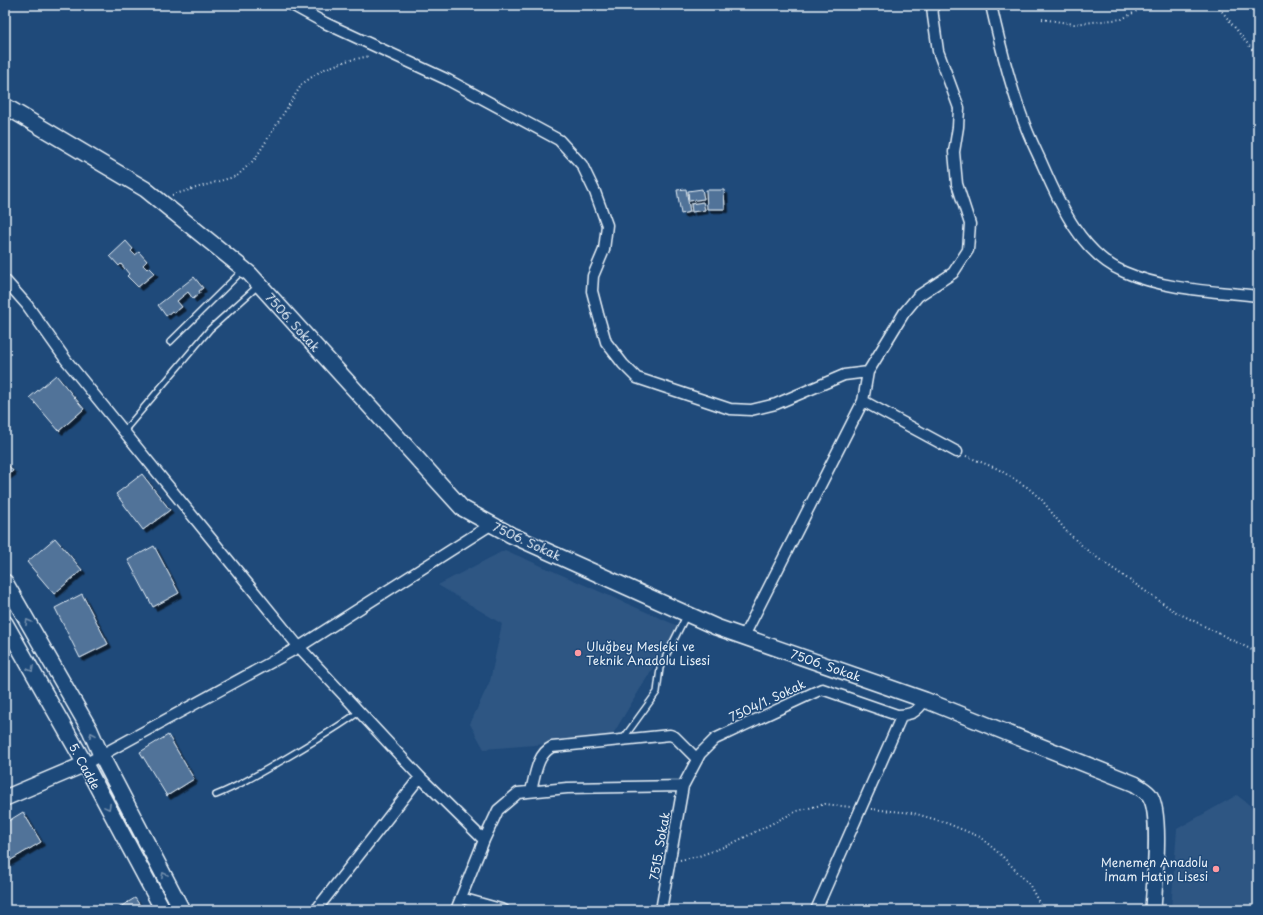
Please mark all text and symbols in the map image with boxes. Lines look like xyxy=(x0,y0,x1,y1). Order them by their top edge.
street label: 7506. Sokak xyxy=(262,289,324,355)
street label: 7506. Sokak xyxy=(490,517,564,565)
one-way arrow xyxy=(25,619,32,626)
place label: Uluğbey Mesleki ve Teknik Anadolu Lisesi xyxy=(586,637,710,669)
street label: 7506. Sokak xyxy=(788,645,864,686)
marker: Uluğbey Mesleki ve Teknik Anadolu Lisesi xyxy=(573,648,583,658)
one-way arrow xyxy=(26,665,34,672)
street label: 7504/1. Sokak xyxy=(726,674,808,726)
one-way arrow xyxy=(89,732,97,739)
street label: 5. Cadde xyxy=(65,740,105,792)
one-way arrow xyxy=(103,803,110,810)
street label: 7515. Sokak xyxy=(644,810,674,882)
place label: Menemen Anadolu İmam Hatip Lisesi xyxy=(1101,853,1208,885)
marker: Menemen Anadolu İmam Hatip Lisesi xyxy=(1211,864,1221,874)
one-way arrow xyxy=(161,872,169,880)

